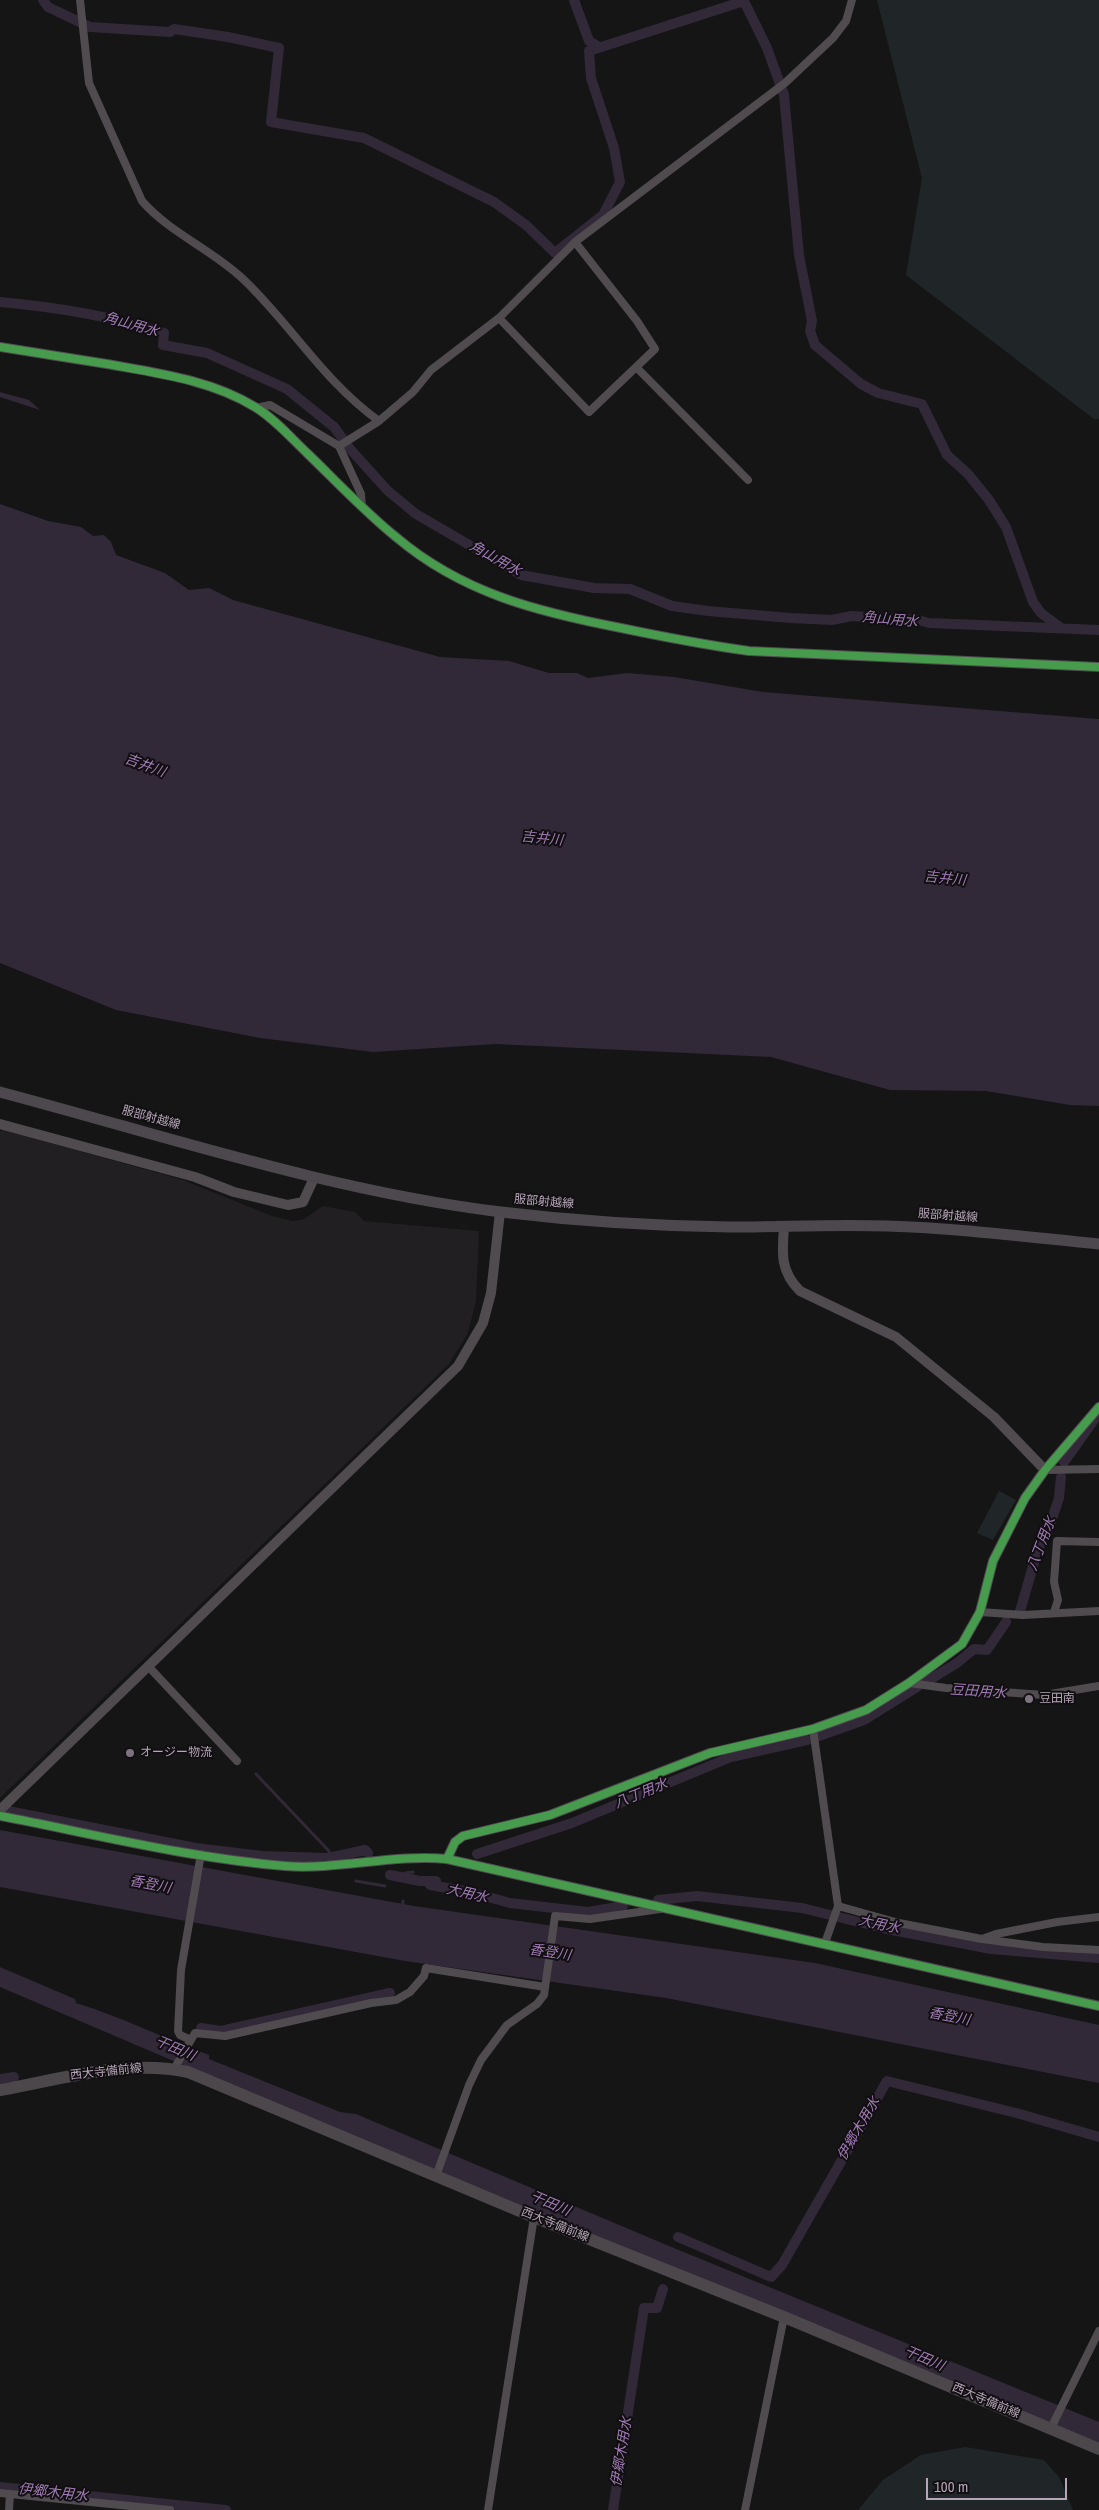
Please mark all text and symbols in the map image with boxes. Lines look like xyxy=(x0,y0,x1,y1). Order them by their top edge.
water label: 角山用水 xyxy=(102,309,160,341)
water label: 角山用水 xyxy=(466,538,524,580)
water label: 角山用水 xyxy=(861,609,919,631)
water label: 吉井川 xyxy=(122,751,168,781)
water label: 吉井川 xyxy=(520,828,564,850)
water label: 吉井川 xyxy=(923,868,967,890)
street label: 服部射越線 xyxy=(120,1103,182,1133)
street label: 服部射越線 xyxy=(513,1192,575,1212)
street label: 服部射越線 xyxy=(918,1207,978,1225)
water label: 八丁用水 xyxy=(1024,1515,1060,1573)
water label: 豆田用水 xyxy=(949,1682,1007,1702)
place label: 豆田南 xyxy=(1039,1692,1075,1706)
marker: 豆田南 xyxy=(1023,1693,1035,1705)
place label: オージー物流 xyxy=(140,1746,212,1760)
marker: オージー物流 xyxy=(124,1747,136,1759)
water label: 八丁用水 xyxy=(612,1776,670,1812)
water label: 香登川 xyxy=(128,1873,172,1897)
water label: 大用水 xyxy=(445,1881,489,1907)
water label: 大用水 xyxy=(857,1912,901,1938)
water label: 香登川 xyxy=(528,1941,572,1965)
water label: 香登川 xyxy=(927,2005,971,2029)
water label: 干田川 xyxy=(152,2033,198,2065)
street label: 西大寺備前線 xyxy=(69,2061,143,2083)
water label: 伊郷木用水 xyxy=(834,2094,884,2164)
water label: 干田川 xyxy=(527,2188,573,2220)
street label: 西大寺備前線 xyxy=(519,2205,591,2245)
water label: 干田川 xyxy=(901,2343,947,2375)
street label: 西大寺備前線 xyxy=(950,2380,1022,2422)
water label: 伊郷木用水 xyxy=(608,2416,636,2488)
scale bar xyxy=(929,2468,1070,2500)
text: 100 m xyxy=(934,2476,968,2497)
water label: 伊郷木用水 xyxy=(17,2481,89,2505)

